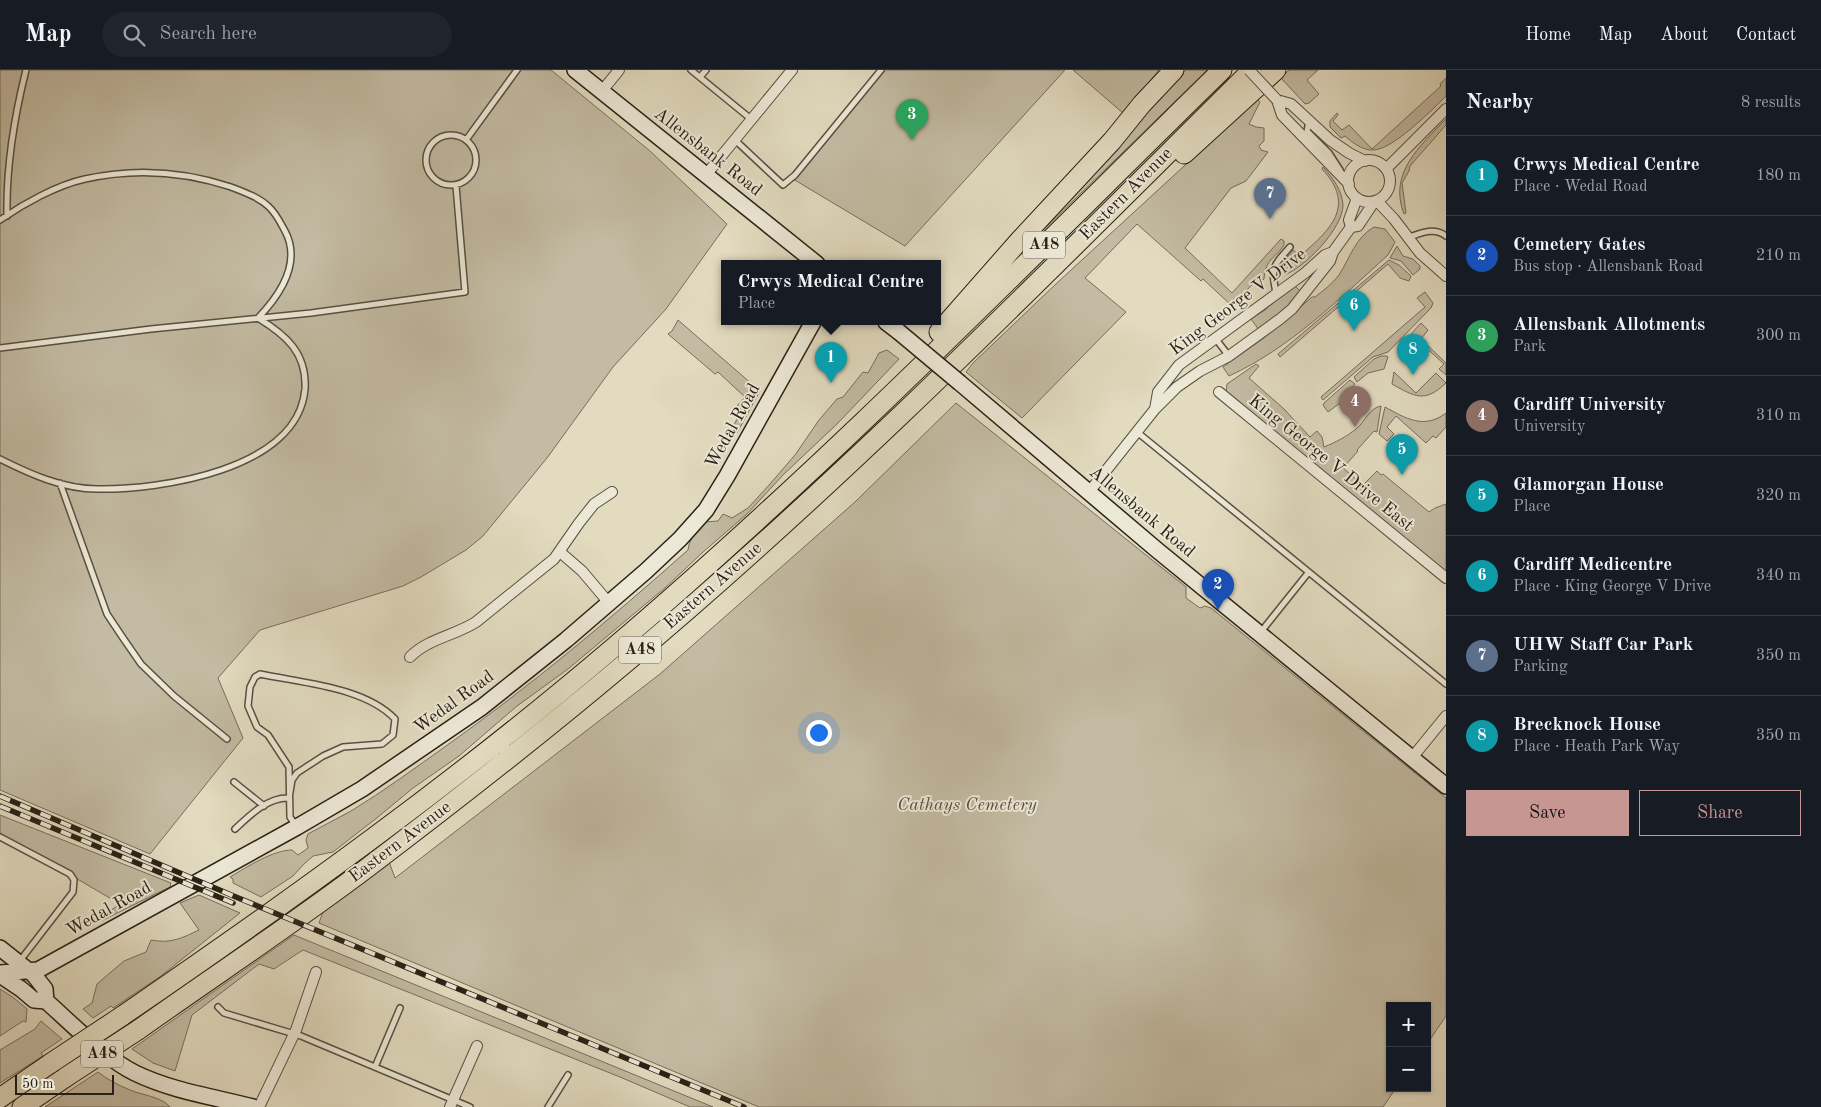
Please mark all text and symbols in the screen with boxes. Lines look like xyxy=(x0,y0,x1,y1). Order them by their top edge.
search box xyxy=(102,12,452,57)
icon: search xyxy=(120,21,148,49)
text: Map xyxy=(25,23,72,47)
text: Search here xyxy=(160,25,257,44)
text: Home xyxy=(1525,26,1571,44)
text: Map xyxy=(1599,26,1632,44)
text: About xyxy=(1660,26,1708,44)
text: Contact xyxy=(1736,26,1796,44)
text: Nearby xyxy=(1466,92,1534,113)
text: 8 results xyxy=(1741,95,1801,111)
pin: 3 xyxy=(896,99,928,140)
street label: Allensbank Road xyxy=(651,104,765,200)
street label: Eastern Avenue xyxy=(1076,144,1176,244)
text: Crwys Medical Centre xyxy=(1513,156,1700,175)
text: 1 xyxy=(1477,168,1487,184)
text: 180 m xyxy=(1756,168,1801,184)
pin: 7 xyxy=(1254,178,1286,219)
text: Place · Wedal Road xyxy=(1513,179,1648,195)
road number: A48 xyxy=(1023,232,1065,258)
text: Cemetery Gates xyxy=(1513,236,1645,255)
street label: King George V Drive xyxy=(1166,245,1310,359)
text: 2 xyxy=(1477,248,1487,264)
text: 210 m xyxy=(1756,248,1801,264)
text: Bus stop · Allensbank Road xyxy=(1513,259,1703,275)
popup xyxy=(721,260,941,325)
text: Crwys Medical Centre xyxy=(738,273,924,292)
pin: 6 xyxy=(1338,290,1370,331)
text: Place xyxy=(738,296,775,312)
text: Allensbank Allotments xyxy=(1513,316,1705,335)
text: 3 xyxy=(1477,328,1487,344)
text: 300 m xyxy=(1756,328,1801,344)
pin: 8 xyxy=(1397,334,1429,375)
text: Park xyxy=(1513,339,1546,355)
pin: 1 xyxy=(815,342,847,383)
street label: Wedal Road xyxy=(702,380,764,472)
pin: 4 xyxy=(1339,386,1371,427)
street label: King George V Drive East xyxy=(1245,391,1417,535)
text: Cardiff University xyxy=(1513,396,1666,415)
text: 4 xyxy=(1477,408,1487,424)
text: 310 m xyxy=(1756,408,1801,424)
text: University xyxy=(1513,419,1585,435)
pin: 5 xyxy=(1386,434,1418,475)
street label: Allensbank Road xyxy=(1086,463,1198,561)
text: Glamorgan House xyxy=(1513,476,1664,495)
text: 5 xyxy=(1477,488,1487,504)
text: 320 m xyxy=(1756,488,1801,504)
text: Place xyxy=(1513,499,1550,515)
street label: Eastern Avenue xyxy=(661,539,765,633)
text: Cardiff Medicentre xyxy=(1513,556,1672,575)
text: 6 xyxy=(1477,568,1487,584)
text: 340 m xyxy=(1756,568,1801,584)
pin: 2 xyxy=(1202,569,1234,610)
text: Place · King George V Drive xyxy=(1513,579,1711,595)
road number: A48 xyxy=(619,636,661,664)
text: UHW Staff Car Park xyxy=(1513,636,1693,655)
text: 7 xyxy=(1477,648,1487,664)
text: 350 m xyxy=(1756,648,1801,664)
text: Parking xyxy=(1513,659,1568,675)
street label: Wedal Road xyxy=(411,667,497,737)
text: Brecknock House xyxy=(1513,716,1661,735)
your location xyxy=(806,720,832,746)
text: 8 xyxy=(1477,728,1487,744)
text: 350 m xyxy=(1756,728,1801,744)
text: Place · Heath Park Way xyxy=(1513,739,1680,755)
button: Save xyxy=(1466,790,1629,836)
button: Share xyxy=(1639,790,1801,836)
park label: Cathays Cemetery xyxy=(897,796,1038,814)
street label: Eastern Avenue xyxy=(345,798,455,886)
street label: Wedal Road xyxy=(63,878,155,940)
map controls xyxy=(1386,1002,1431,1092)
button: + xyxy=(1386,1002,1431,1047)
road number: A48 xyxy=(81,1041,123,1068)
button: − xyxy=(1386,1047,1431,1092)
scale bar xyxy=(15,1072,114,1095)
text: 50 m xyxy=(22,1077,53,1091)

